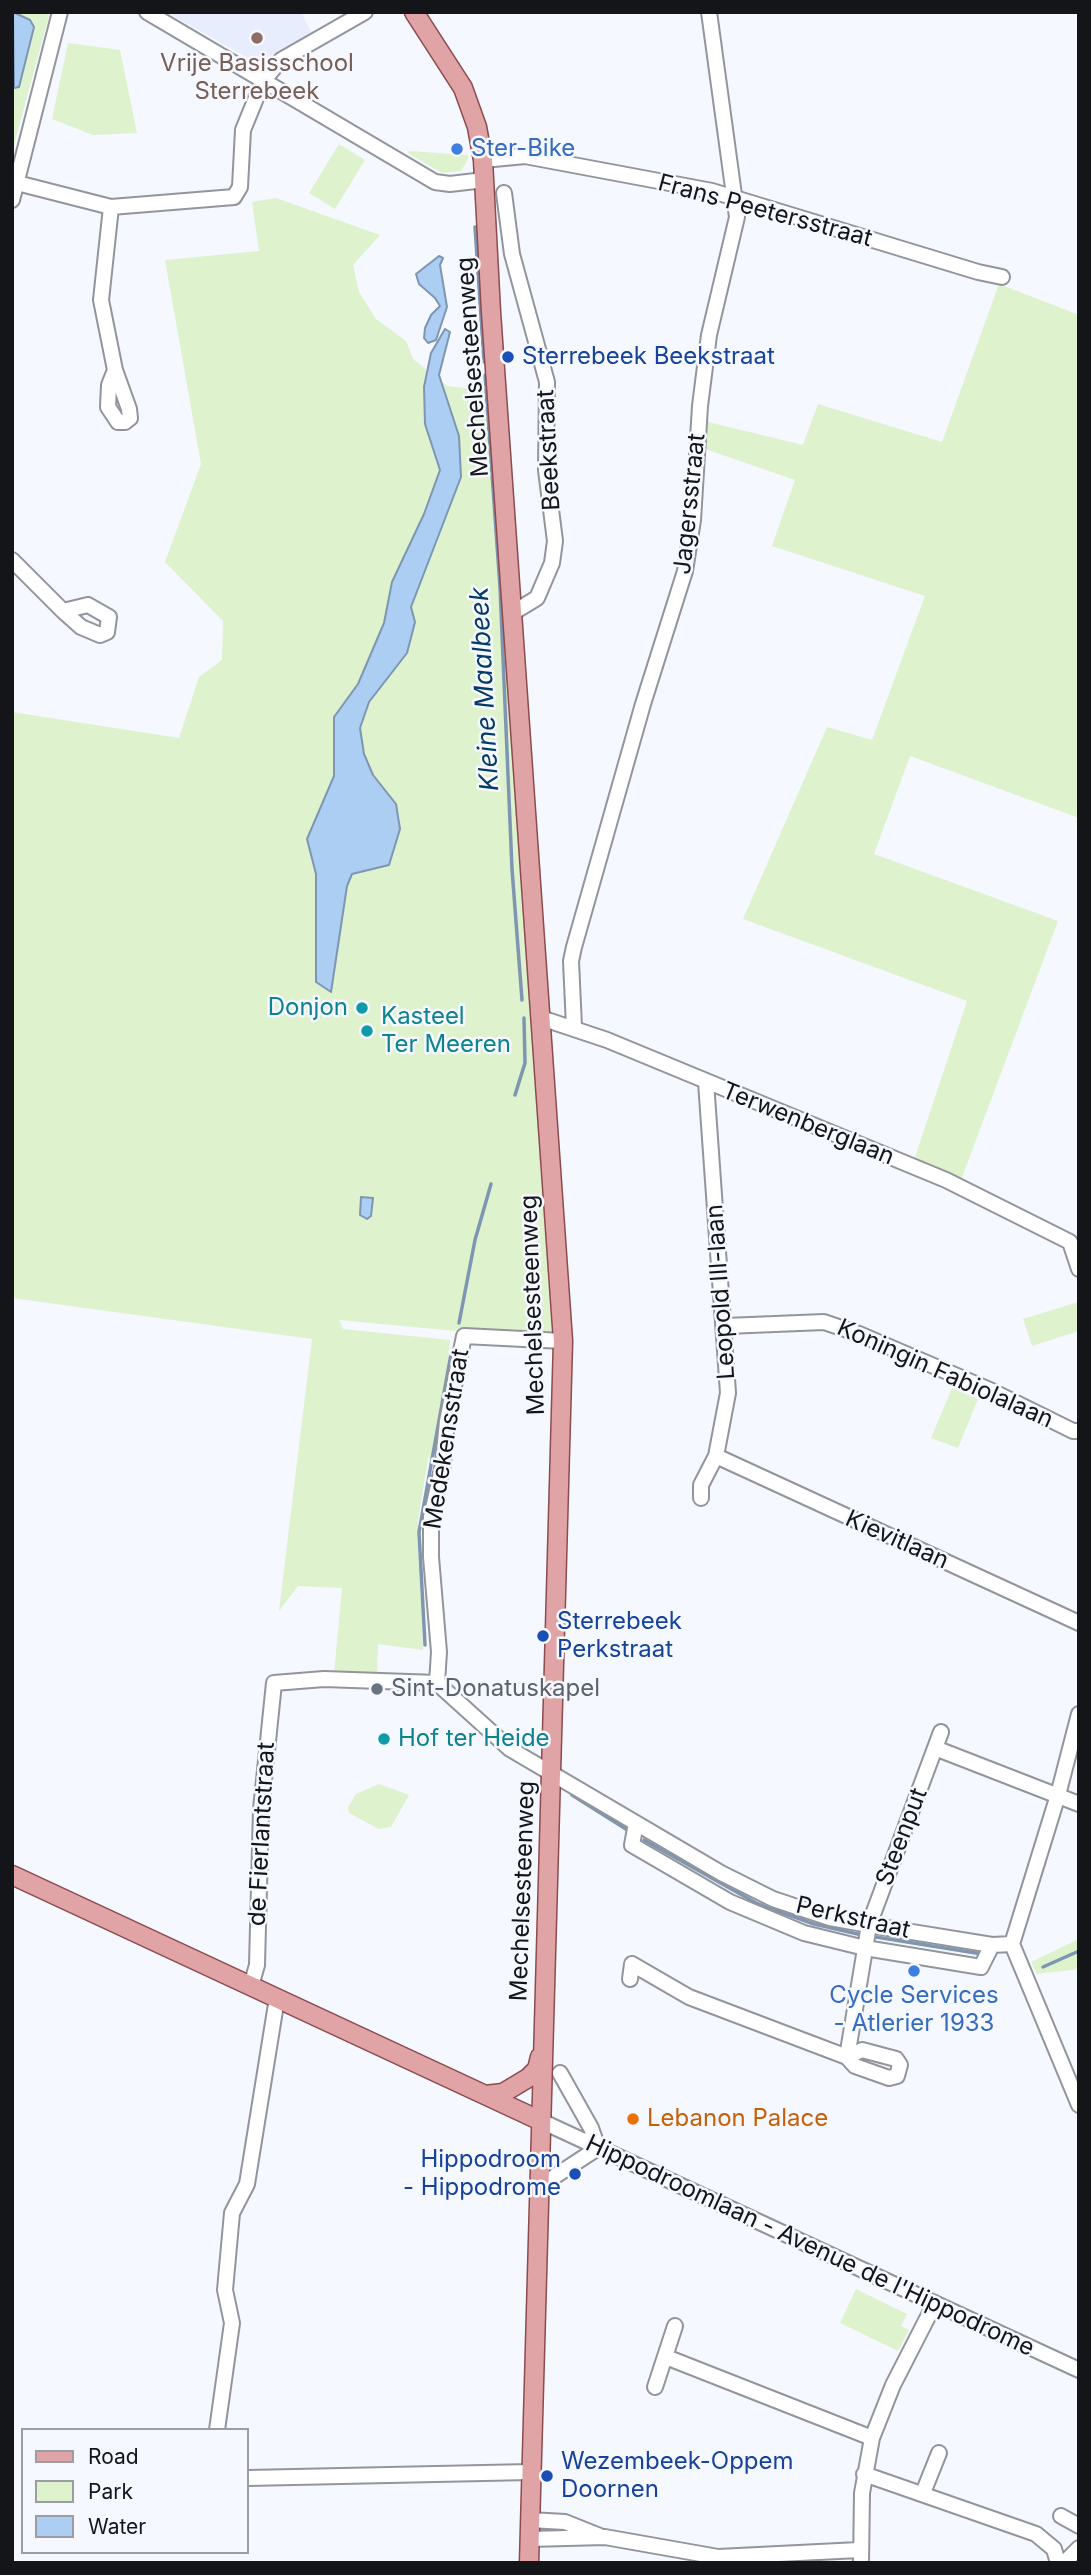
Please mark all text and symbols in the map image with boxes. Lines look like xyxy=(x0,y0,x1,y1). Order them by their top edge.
marker: Vrije Basisschool Sterrebeek xyxy=(249,30,265,46)
place label: Vrije Basisschool Sterrebeek xyxy=(160,50,354,106)
place label: Ster-Bike xyxy=(471,135,575,163)
marker: Ster-Bike xyxy=(449,141,465,157)
street label: Frans Peetersstraat xyxy=(655,169,875,253)
street label: Mechelsesteenweg xyxy=(451,256,495,478)
place label: Sterrebeek Beekstraat xyxy=(522,343,775,371)
marker: Sterrebeek Beekstraat xyxy=(500,349,516,365)
street label: Beekstraat xyxy=(531,389,567,511)
street label: Jagersstraat xyxy=(668,432,712,576)
water label: Kleine Maalbeek xyxy=(464,586,506,792)
place label: Donjon xyxy=(268,994,348,1022)
marker: Donjon xyxy=(354,1000,370,1016)
place label: Kasteel Ter Meeren xyxy=(381,1003,511,1059)
marker: Kasteel Ter Meeren xyxy=(359,1023,375,1039)
street label: Terwenberglaan xyxy=(718,1076,898,1172)
street label: Mechelsesteenweg xyxy=(515,1194,551,1416)
street label: Leopold III-laan xyxy=(701,1203,741,1381)
street label: Koningin Fabiolalaan xyxy=(833,1313,1057,1435)
street label: Medekensstraat xyxy=(419,1347,475,1531)
street label: Kievitlaan xyxy=(841,1504,953,1576)
place label: Sterrebeek Perkstraat xyxy=(557,1608,682,1664)
marker: Sterrebeek Perkstraat xyxy=(535,1628,551,1644)
place label: Sint-Donatuskapel xyxy=(391,1675,600,1703)
marker: Sint-Donatuskapel xyxy=(369,1681,385,1697)
place label: Hof ter Heide xyxy=(398,1725,550,1753)
marker: Hof ter Heide xyxy=(376,1731,392,1747)
street label: de Fierlantstraat xyxy=(243,1741,281,1927)
street label: Mechelsesteenweg xyxy=(505,1780,541,2002)
street label: Steenput xyxy=(870,1784,934,1890)
street label: Perkstraat xyxy=(793,1891,913,1945)
marker: Cycle Services - Atlerier 1933 xyxy=(906,1963,922,1979)
place label: Cycle Services - Atlerier 1933 xyxy=(829,1982,999,2038)
place label: Lebanon Palace xyxy=(647,2105,828,2133)
marker: Lebanon Palace xyxy=(625,2111,641,2127)
street label: Hippodroomlaan - Avenue de l'Hippodrome xyxy=(581,2129,1039,2363)
place label: Hippodroom - Hippodrome xyxy=(403,2146,561,2202)
marker: Hippodroom - Hippodrome xyxy=(567,2166,583,2182)
legend xyxy=(21,2428,248,2554)
text: Road xyxy=(88,2444,139,2469)
place label: Wezembeek-Oppem Doornen xyxy=(561,2448,794,2504)
marker: Wezembeek-Oppem Doornen xyxy=(539,2468,555,2484)
text: Park xyxy=(88,2479,133,2504)
text: Water xyxy=(88,2514,146,2539)

